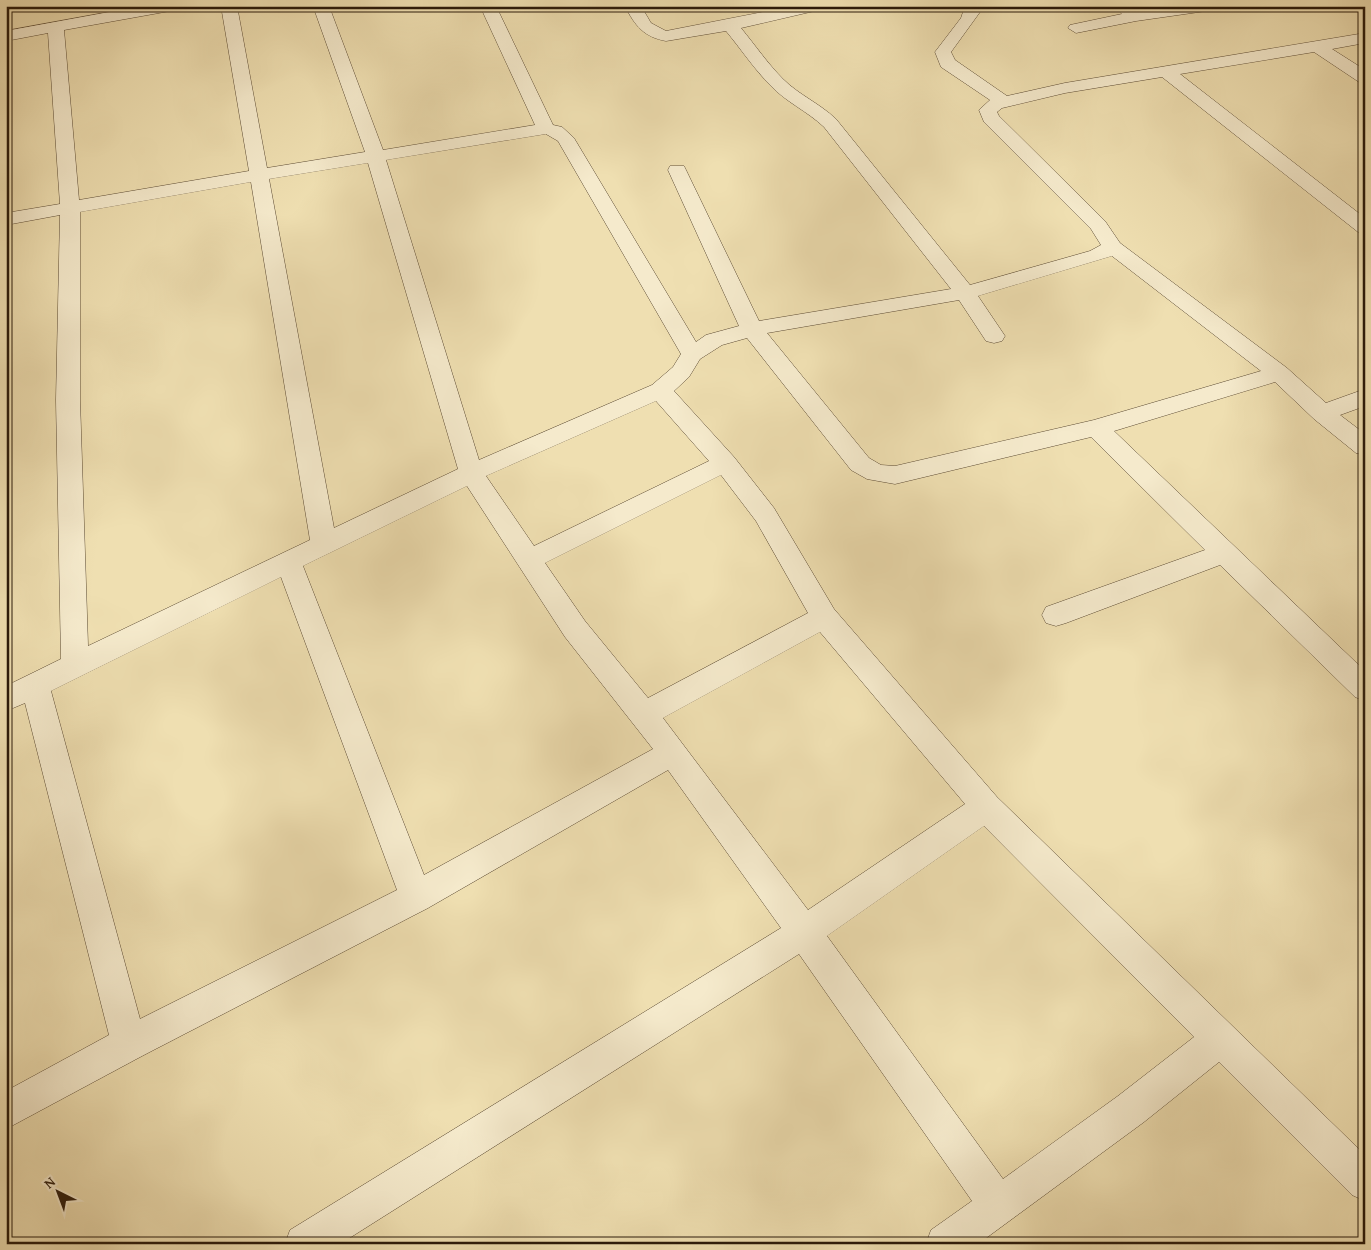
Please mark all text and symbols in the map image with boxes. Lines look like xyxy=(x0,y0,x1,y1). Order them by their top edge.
north arrow xyxy=(32,1168,82,1218)
text: N xyxy=(39,1171,60,1193)

